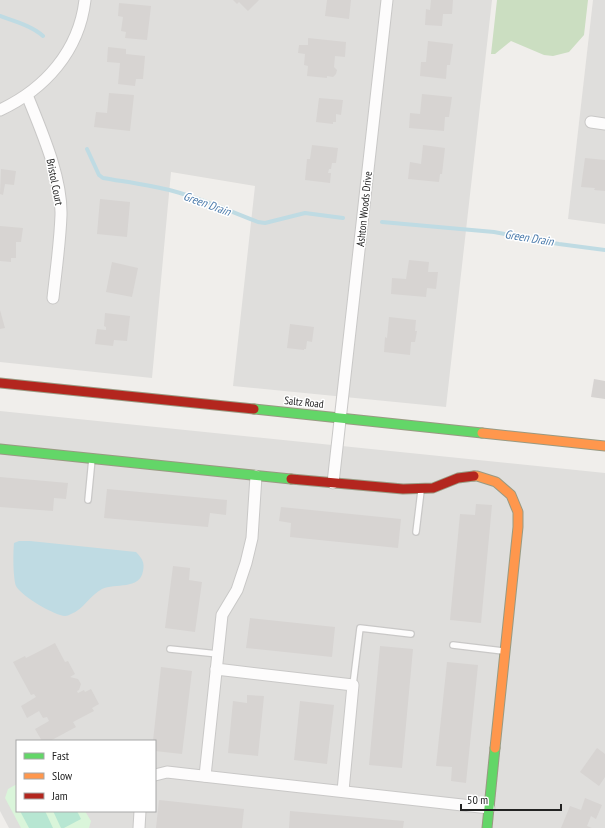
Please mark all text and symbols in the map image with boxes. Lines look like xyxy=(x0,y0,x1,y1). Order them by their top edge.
street label: Bristol Court xyxy=(44,157,66,207)
street label: Ashton Woods Drive xyxy=(353,170,375,247)
water label: Green Drain xyxy=(182,188,233,219)
water label: Green Drain xyxy=(504,226,555,249)
street label: Saltz Road xyxy=(284,393,325,411)
legend xyxy=(16,740,156,812)
text: Fast xyxy=(52,748,70,763)
text: Slow xyxy=(52,768,73,783)
scale bar xyxy=(461,786,561,812)
text: Jam xyxy=(51,788,68,803)
text: 50 m xyxy=(467,792,488,807)

